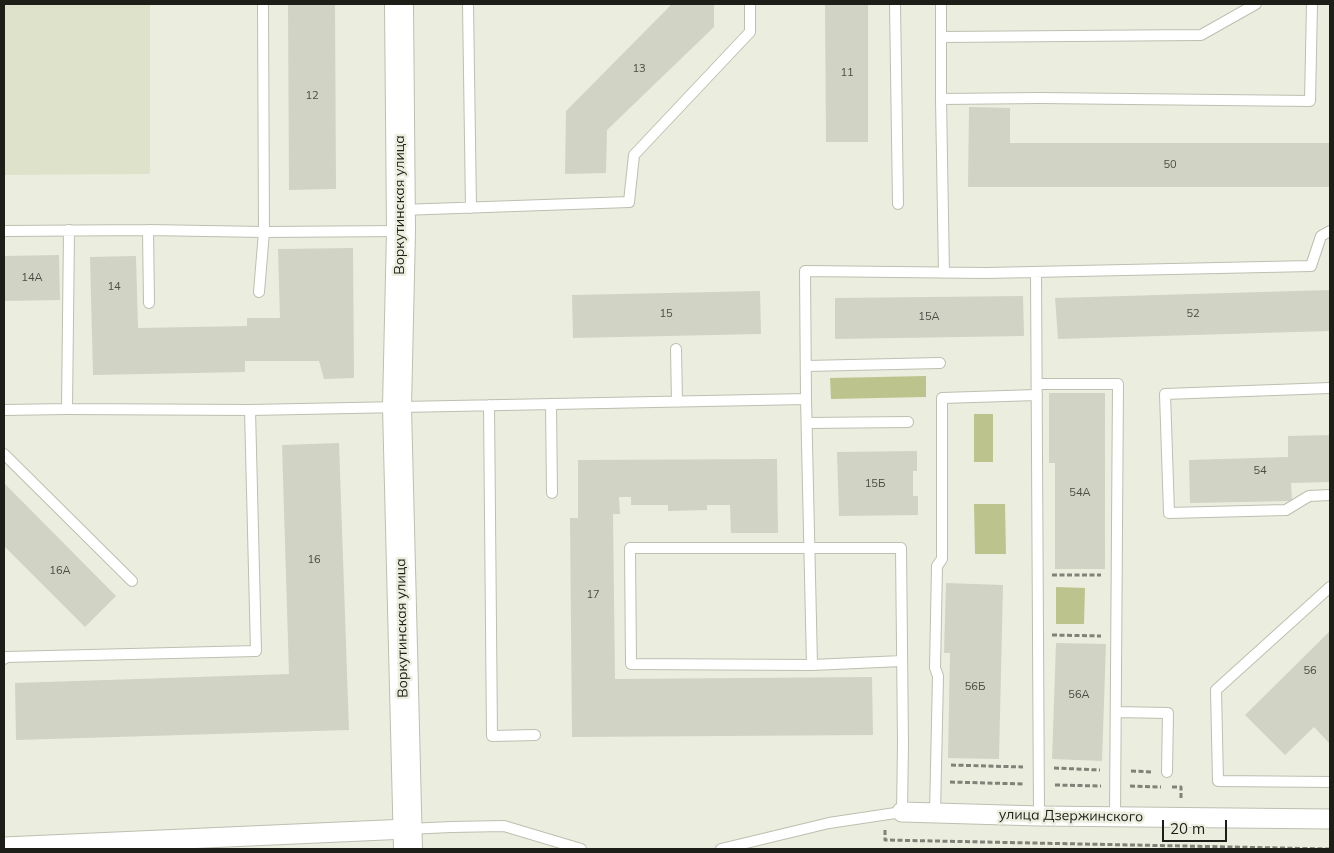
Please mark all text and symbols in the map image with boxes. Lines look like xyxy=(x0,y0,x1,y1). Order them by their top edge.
house number: 13 xyxy=(632,62,646,76)
house number: 11 xyxy=(840,66,854,80)
house number: 12 xyxy=(305,89,319,103)
street label: Воркутинская улица xyxy=(392,135,408,275)
house number: 50 xyxy=(1163,158,1177,172)
house number: 14А xyxy=(21,271,43,285)
house number: 14 xyxy=(107,280,121,294)
house number: 15 xyxy=(659,307,673,321)
house number: 52 xyxy=(1186,307,1200,321)
house number: 15А xyxy=(918,310,940,324)
house number: 54 xyxy=(1253,464,1267,478)
house number: 15Б xyxy=(865,477,885,491)
house number: 54А xyxy=(1069,486,1091,500)
house number: 16 xyxy=(307,553,321,567)
street label: Воркутинская улица xyxy=(392,558,412,698)
house number: 16А xyxy=(49,564,71,578)
house number: 17 xyxy=(586,588,600,602)
house number: 56 xyxy=(1303,664,1317,678)
house number: 56Б xyxy=(965,680,985,694)
house number: 56А xyxy=(1068,688,1090,702)
street label: улица Дзержинского xyxy=(999,806,1143,826)
scale bar xyxy=(1164,810,1229,842)
text: 20 m xyxy=(1170,819,1205,838)

